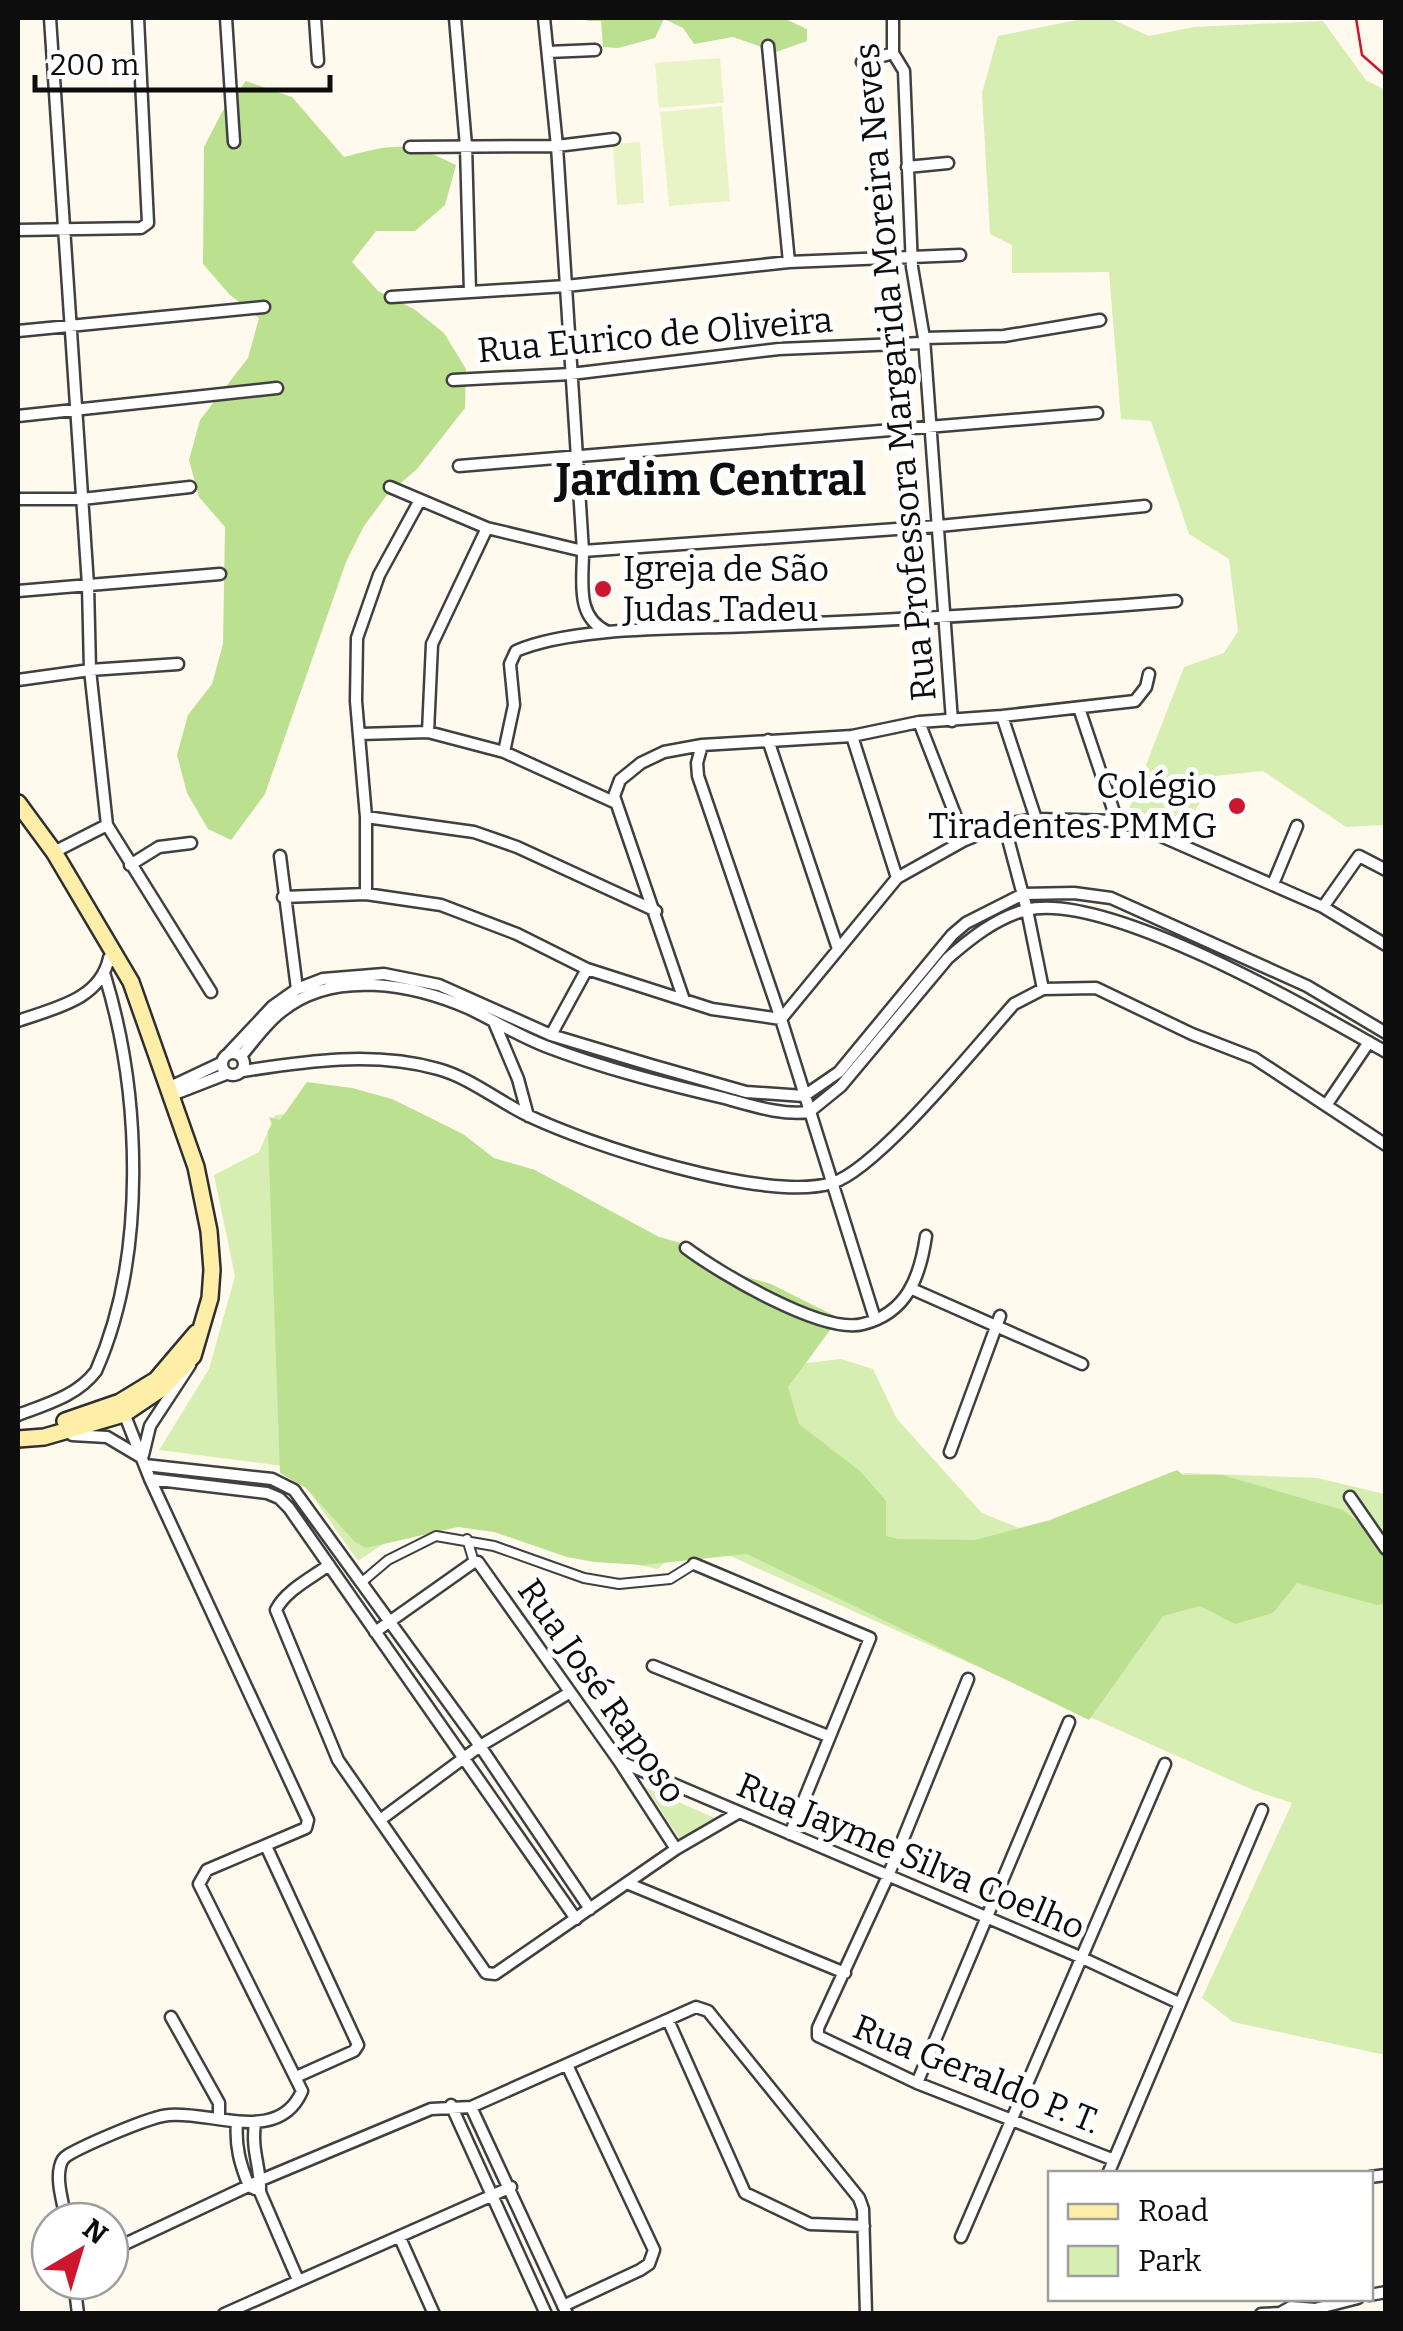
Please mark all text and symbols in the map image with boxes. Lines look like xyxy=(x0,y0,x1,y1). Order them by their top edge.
scale bar xyxy=(35,30,330,92)
street label: Rua Professora Margarida Moreira Neves xyxy=(845,41,945,703)
text: 200 m xyxy=(50,47,140,83)
street label: Rua Eurico de Oliveira xyxy=(476,299,834,371)
district label: Jardim Central xyxy=(554,453,866,507)
place label: Igreja de São Judas Tadeu xyxy=(622,548,829,630)
marker: Igreja de São Judas Tadeu xyxy=(592,578,614,600)
place label: Colégio Tiradentes PMMG xyxy=(928,765,1217,847)
marker: Colégio Tiradentes PMMG xyxy=(1226,795,1248,817)
street label: Rua José Raposo xyxy=(509,1571,695,1811)
street label: Rua Jayme Silva Coelho xyxy=(731,1764,1091,1948)
street label: Rua Geraldo P. T. xyxy=(847,2005,1107,2143)
legend xyxy=(1048,2171,1373,2301)
text: Road xyxy=(1138,2193,1209,2229)
north arrow xyxy=(30,2201,130,2301)
text: N xyxy=(76,2212,114,2251)
text: Park xyxy=(1138,2243,1201,2279)

